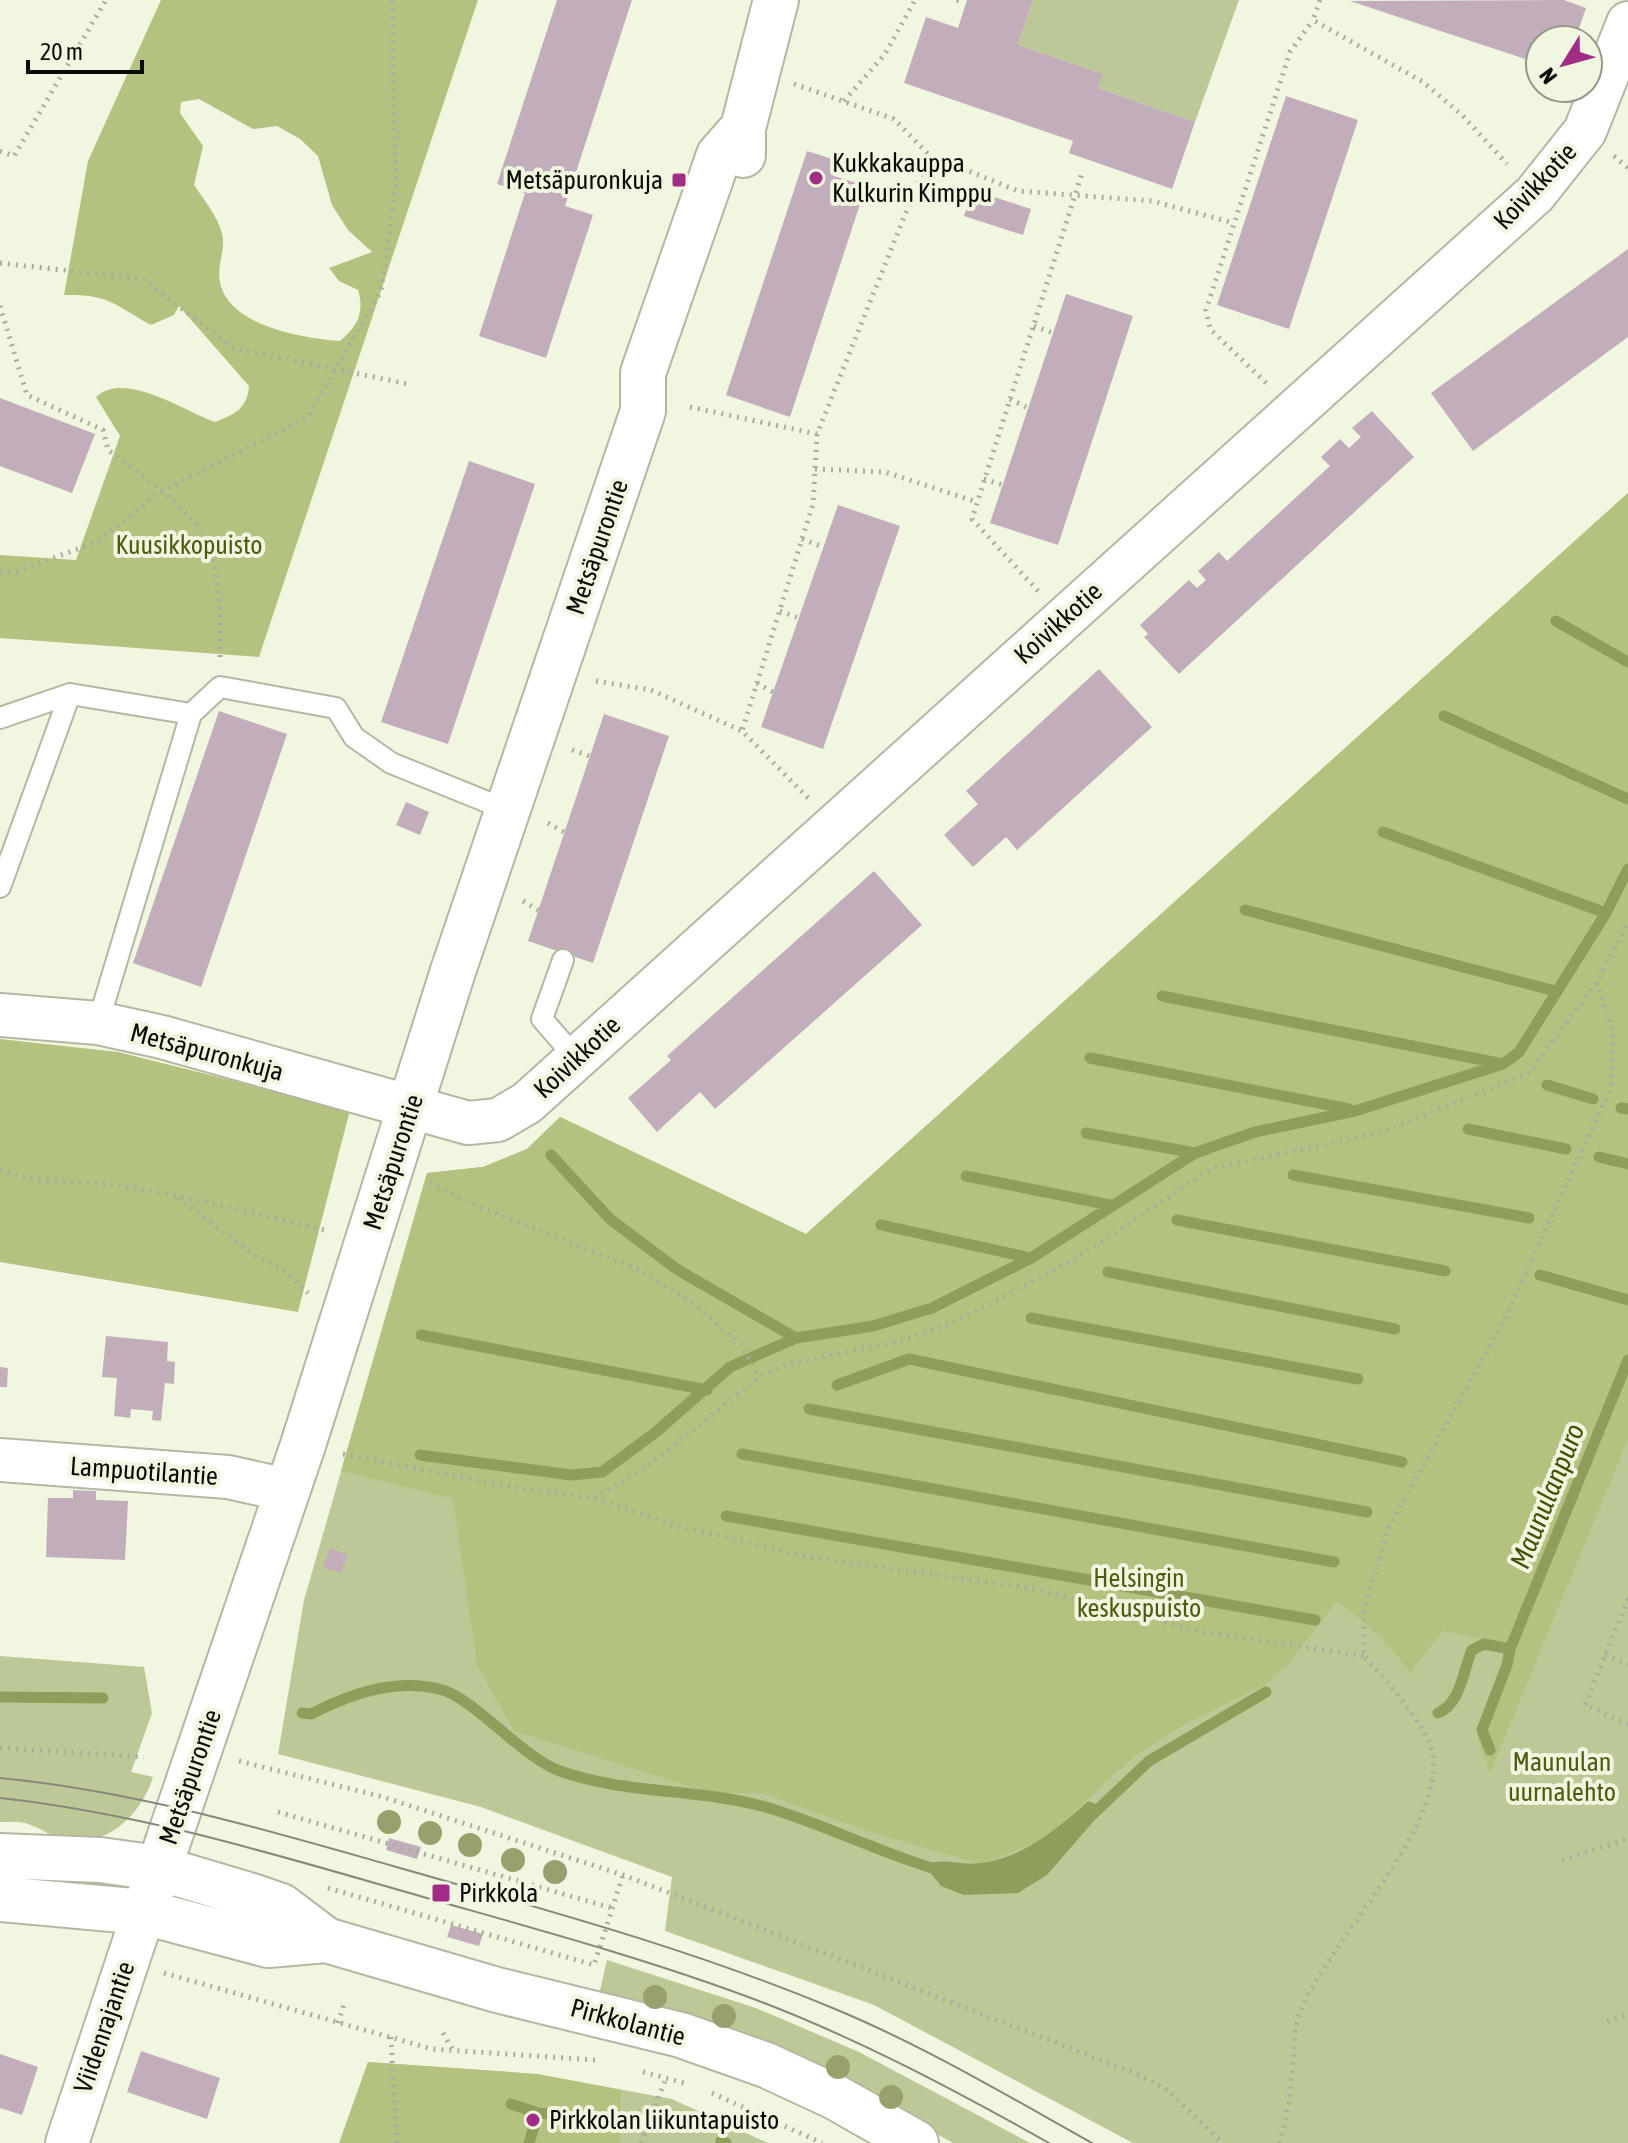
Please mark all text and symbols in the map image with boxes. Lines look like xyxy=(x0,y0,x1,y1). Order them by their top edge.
scale bar xyxy=(28,24,142,74)
north arrow xyxy=(1524,24,1604,104)
text: 20 m xyxy=(40,38,83,65)
text: N xyxy=(1534,63,1562,89)
street label: Koivikkotie xyxy=(1488,137,1582,235)
place label: Kukkakauppa Kulkurin Kimppu xyxy=(832,148,992,208)
place label: Metsäpuronkuja xyxy=(506,165,663,195)
marker: Kukkakauppa Kulkurin Kimppu xyxy=(807,169,825,187)
marker: Metsäpuronkuja xyxy=(670,171,688,189)
street label: Metsäpurontie xyxy=(560,476,634,618)
park label: Kuusikkopuisto xyxy=(116,530,262,560)
street label: Koivikkotie xyxy=(1008,576,1108,670)
street label: Koivikkotie xyxy=(528,1010,626,1104)
street label: Metsäpuronkuja xyxy=(127,1017,287,1087)
street label: Metsäpurontie xyxy=(357,1090,429,1234)
water label: Maunulanpuro xyxy=(1503,1419,1591,1573)
street label: Lampuotilantie xyxy=(69,1451,219,1491)
park label: Helsingin keskuspuisto xyxy=(1077,1563,1201,1623)
street label: Metsäpurontie xyxy=(153,1706,227,1848)
park label: Maunulan uurnalehto xyxy=(1508,1747,1616,1807)
place label: Pirkkola xyxy=(459,1878,538,1908)
marker: Pirkkola xyxy=(430,1882,452,1904)
street label: Viidenrajantie xyxy=(68,1958,140,2096)
street label: Pirkkolantie xyxy=(567,1992,689,2052)
place label: Pirkkolan liikuntapuisto xyxy=(549,2105,779,2135)
marker: Pirkkolan liikuntapuisto xyxy=(524,2111,542,2129)

